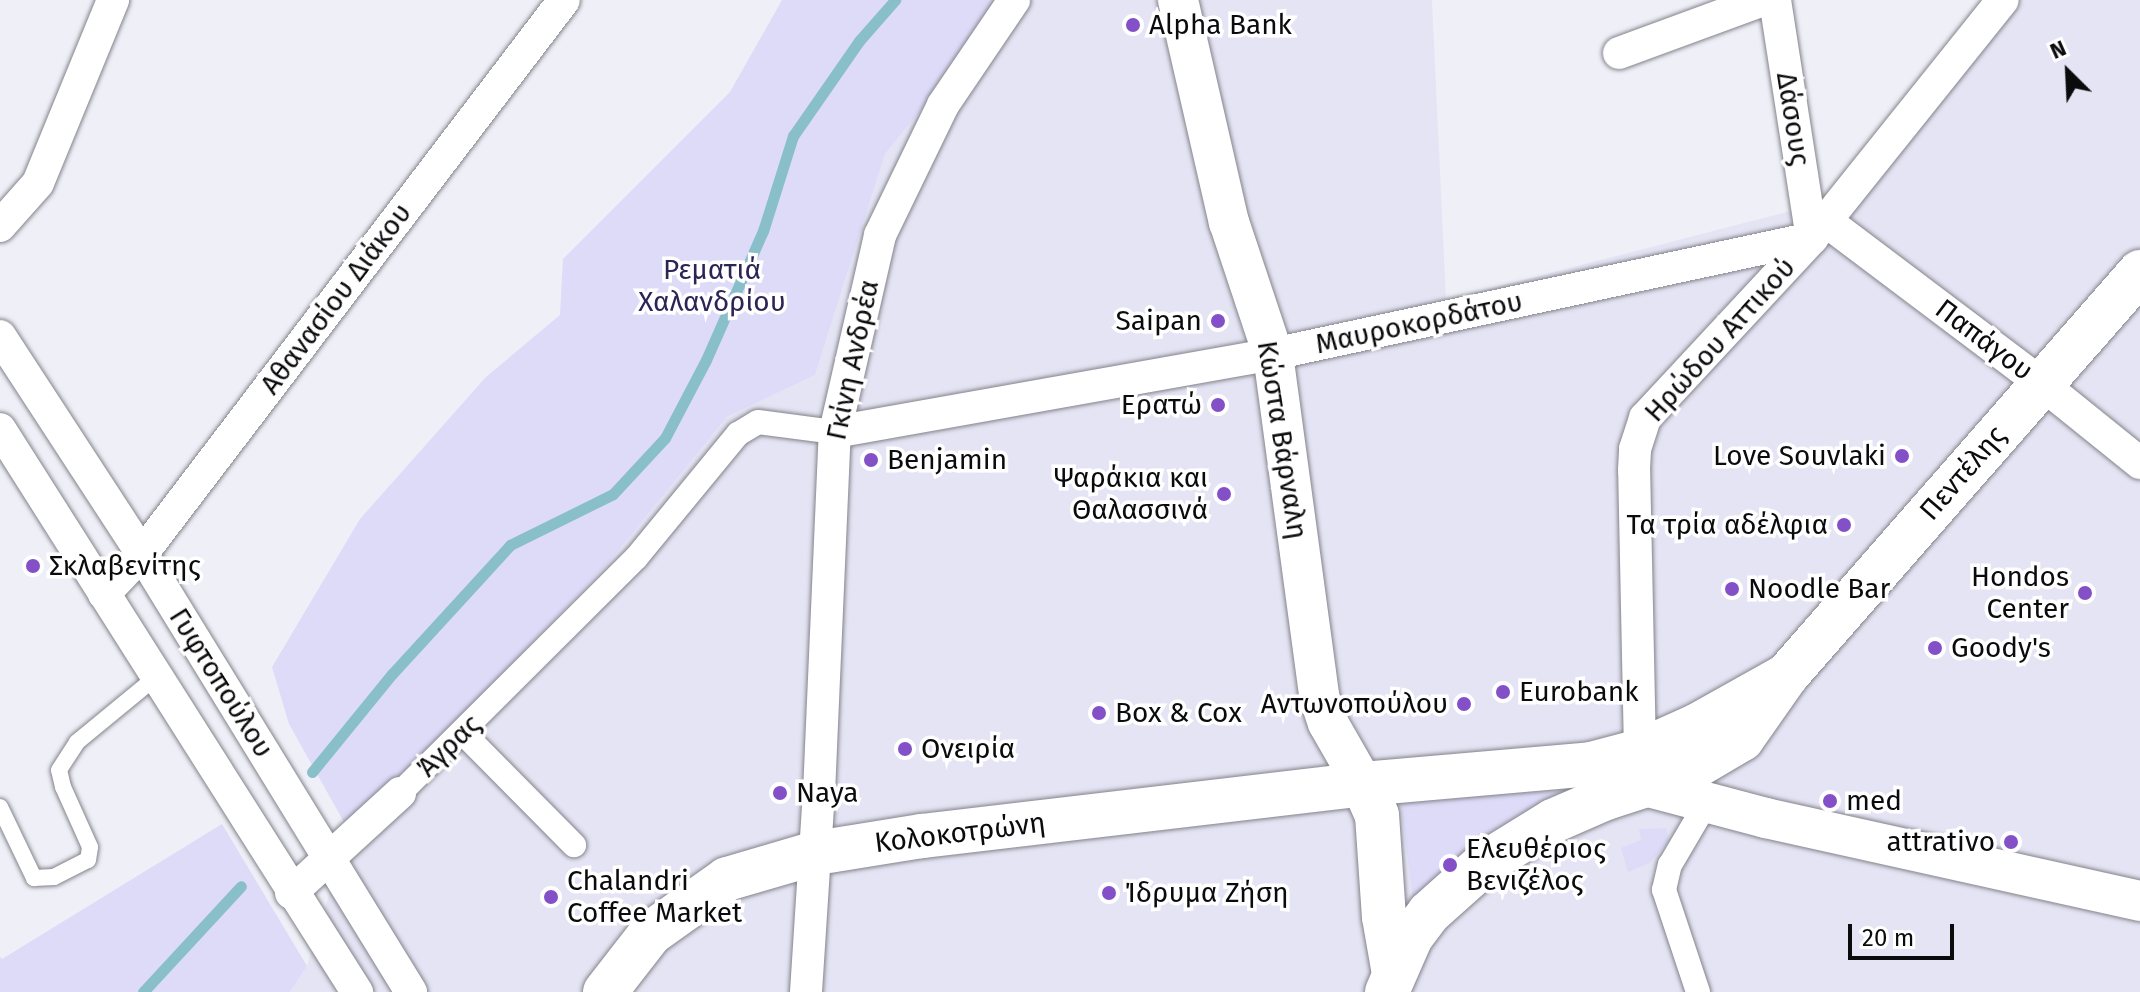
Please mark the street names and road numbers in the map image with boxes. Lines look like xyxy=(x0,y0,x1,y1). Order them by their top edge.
street label: Δάσους xyxy=(1769,70,1817,168)
street label: Αθανασίου Διάκου xyxy=(253,197,419,401)
street label: Ηρώδου Αττικού xyxy=(1638,251,1802,429)
street label: Γκίνη Ανδρέα xyxy=(820,277,886,443)
street label: Μαυροκορδάτου xyxy=(1312,285,1526,361)
street label: Παπάγου xyxy=(1928,292,2040,388)
street label: Κώστα Βάρναλη xyxy=(1250,338,1314,542)
street label: Πεντέλης xyxy=(1913,419,2013,527)
street label: Γυφτοπούλου xyxy=(162,602,280,764)
street label: Άγρας xyxy=(410,708,488,784)
street label: Κολοκοτρώνη xyxy=(873,806,1047,860)

